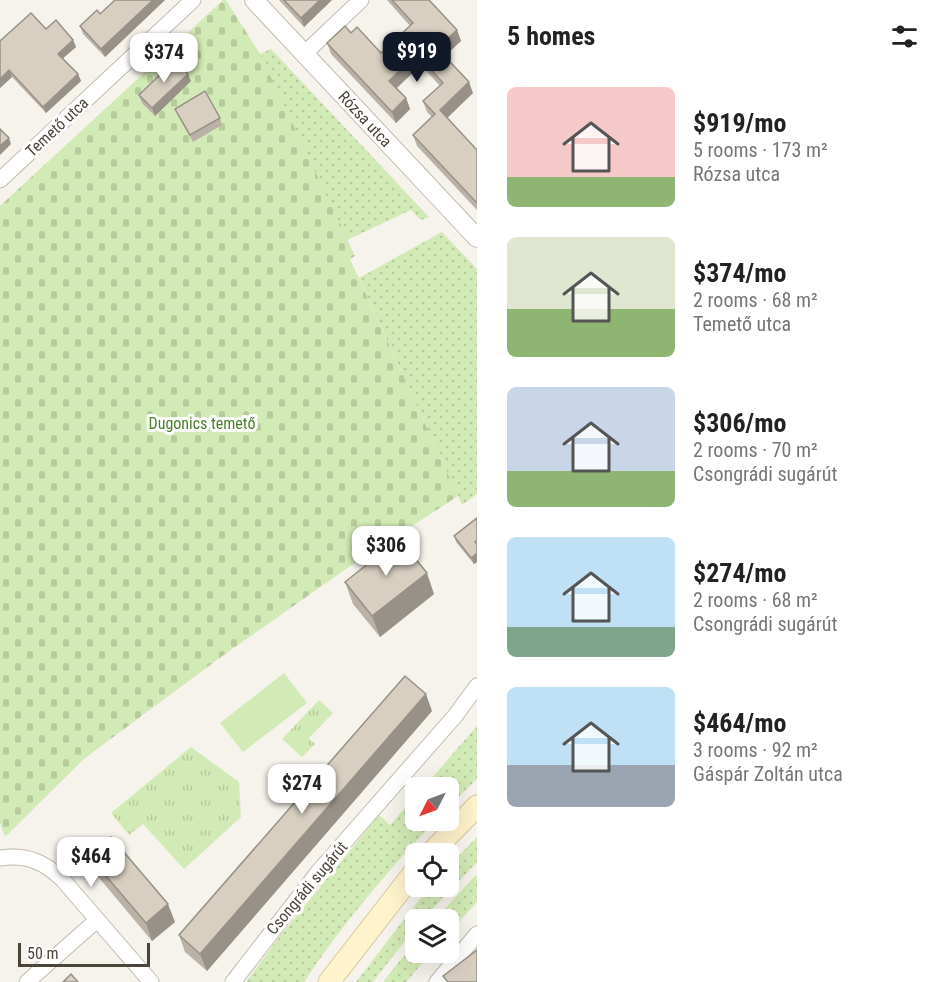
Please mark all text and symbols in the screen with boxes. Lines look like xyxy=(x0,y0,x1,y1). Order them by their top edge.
icon: filters xyxy=(888,20,921,53)
text: 5 homes xyxy=(507,21,595,51)
pin: $919 xyxy=(381,32,453,83)
pin: $374 xyxy=(128,33,200,84)
text: $919 xyxy=(397,39,437,63)
text: $374 xyxy=(144,40,184,64)
street label: Rózsa utca xyxy=(334,87,396,151)
street label: Temető utca xyxy=(22,93,92,161)
text: $919/mo xyxy=(693,108,786,138)
icon: home xyxy=(555,111,627,183)
text: 5 rooms · 173 m² xyxy=(693,138,828,162)
text: Rózsa utca xyxy=(693,162,780,186)
text: $374/mo xyxy=(693,258,786,288)
icon: home xyxy=(555,261,627,333)
text: 2 rooms · 68 m² xyxy=(693,288,818,312)
text: Temető utca xyxy=(693,312,791,336)
text: $306/mo xyxy=(693,408,786,438)
icon: home xyxy=(555,411,627,483)
park label: Dugonics temető xyxy=(149,414,255,433)
text: 2 rooms · 70 m² xyxy=(693,438,818,462)
text: Csongrádi sugárút xyxy=(693,462,837,486)
pin: $306 xyxy=(350,526,422,577)
text: $306 xyxy=(366,533,406,557)
text: $274/mo xyxy=(693,558,786,588)
icon: home xyxy=(555,561,627,633)
text: 2 rooms · 68 m² xyxy=(693,588,818,612)
text: Csongrádi sugárút xyxy=(693,612,837,636)
text: $464/mo xyxy=(693,708,786,738)
icon: home xyxy=(555,711,627,783)
text: 3 rooms · 92 m² xyxy=(693,738,818,762)
text: Gáspár Zoltán utca xyxy=(693,762,843,786)
pin: $274 xyxy=(266,764,338,815)
text: $274 xyxy=(282,771,322,795)
north arrow xyxy=(405,777,459,831)
map controls xyxy=(405,777,459,963)
pin: $464 xyxy=(55,837,127,888)
street label: Csongrádi sugárút xyxy=(263,837,352,938)
button: locate xyxy=(405,843,459,897)
text: $464 xyxy=(71,844,111,868)
button: layers xyxy=(405,909,459,963)
scale bar xyxy=(18,940,150,968)
text: 50 m xyxy=(27,944,59,963)

